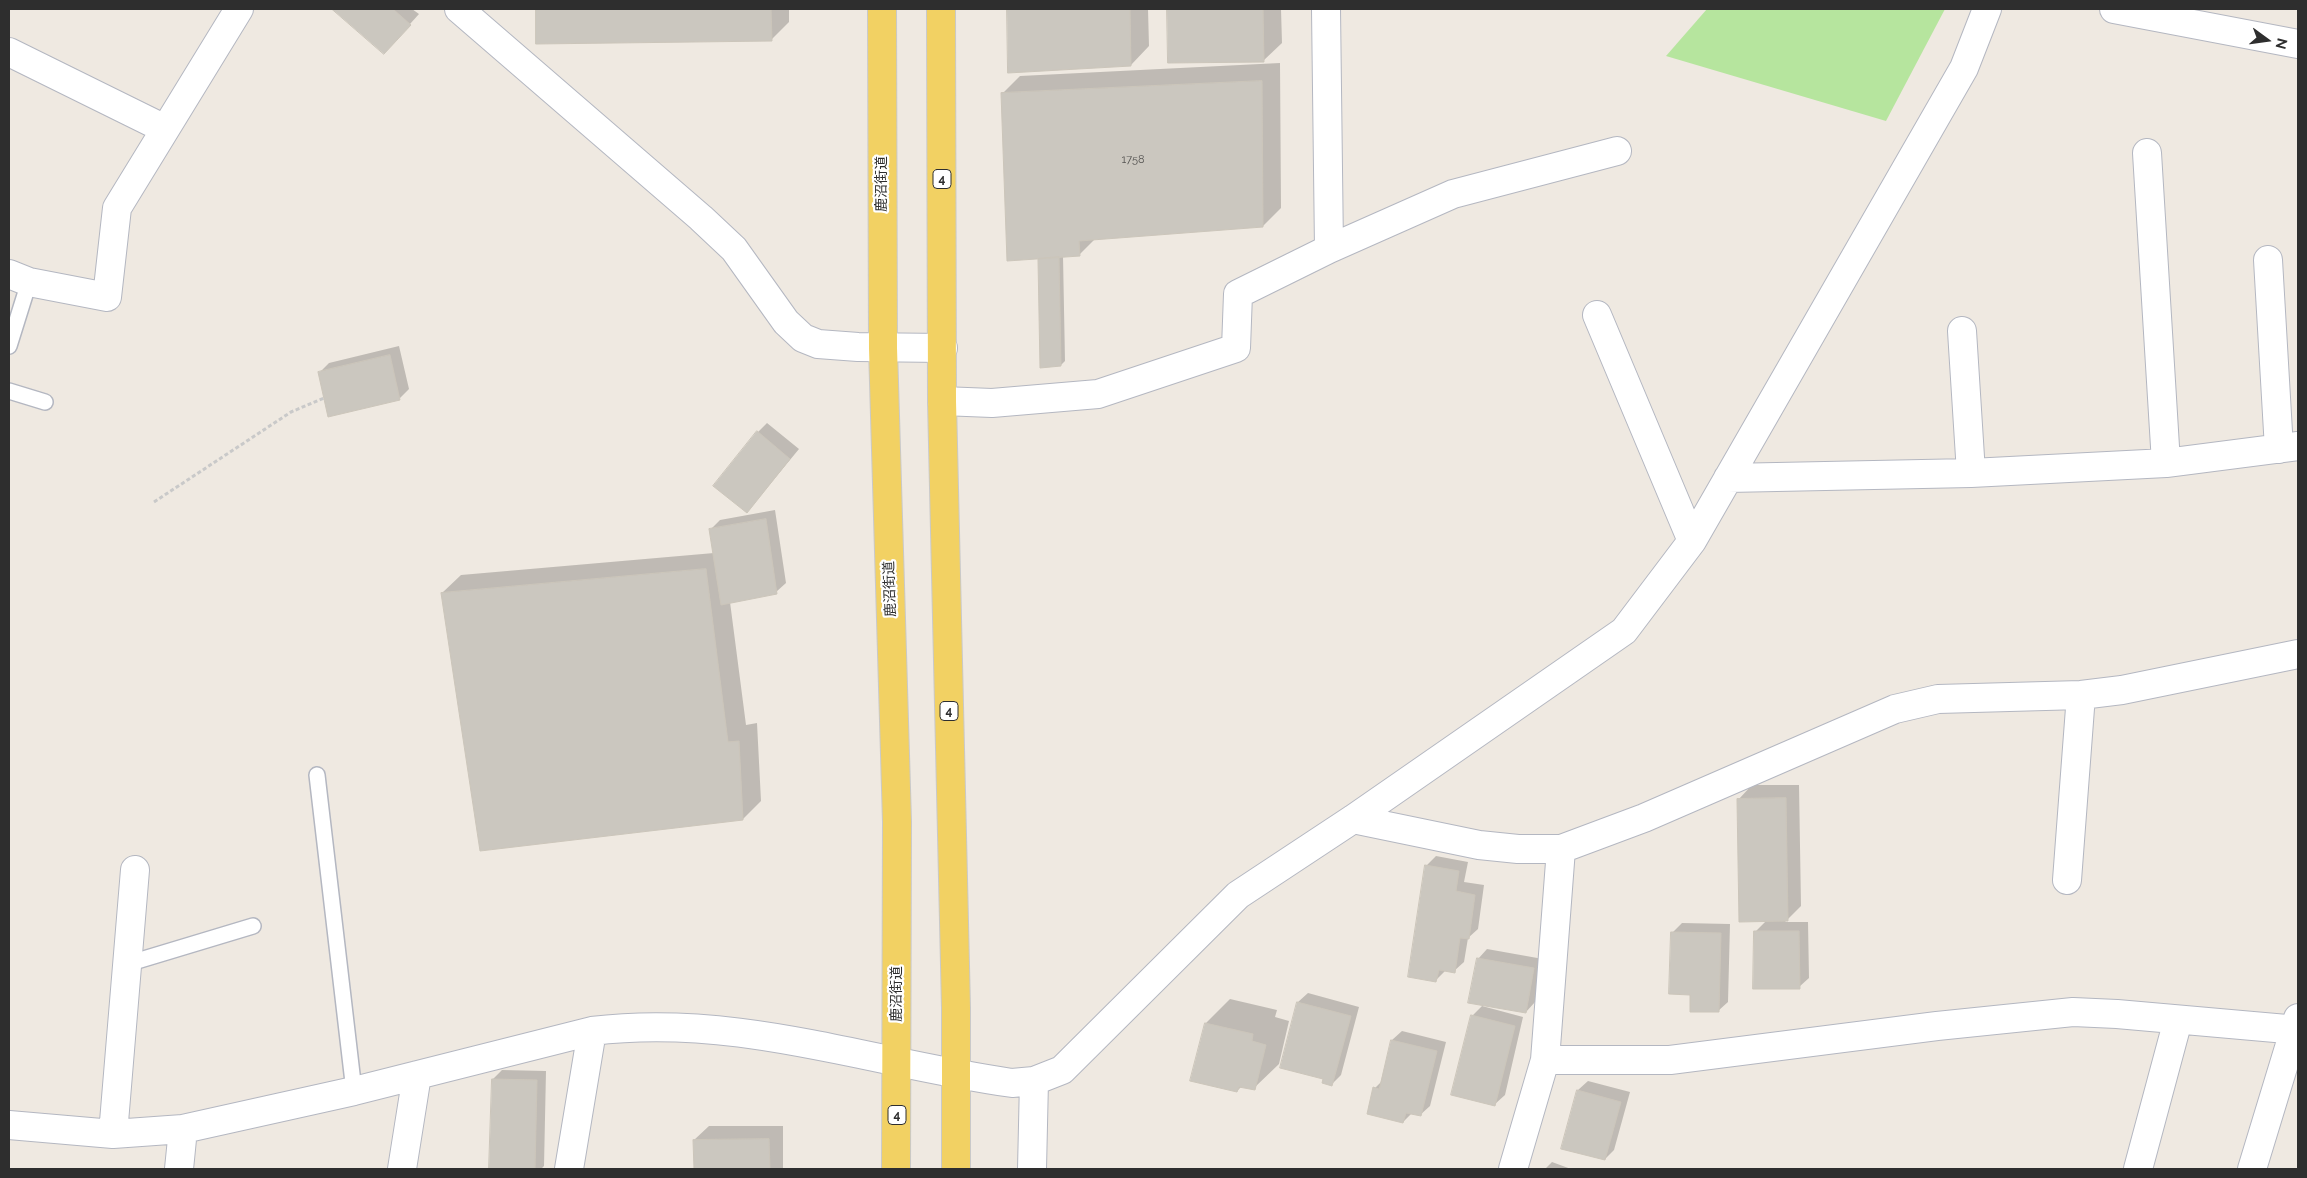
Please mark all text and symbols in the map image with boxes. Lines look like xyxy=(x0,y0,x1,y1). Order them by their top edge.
north arrow xyxy=(2242,15,2292,65)
text: N xyxy=(2272,37,2291,51)
house number: 1758 xyxy=(1122,153,1144,167)
street label: 鹿沼街道 xyxy=(874,156,890,212)
road number: 4 xyxy=(933,170,951,188)
street label: 鹿沼街道 xyxy=(881,561,899,617)
road number: 4 xyxy=(940,701,958,720)
street label: 鹿沼街道 xyxy=(889,966,905,1022)
road number: 4 xyxy=(888,1106,906,1124)

